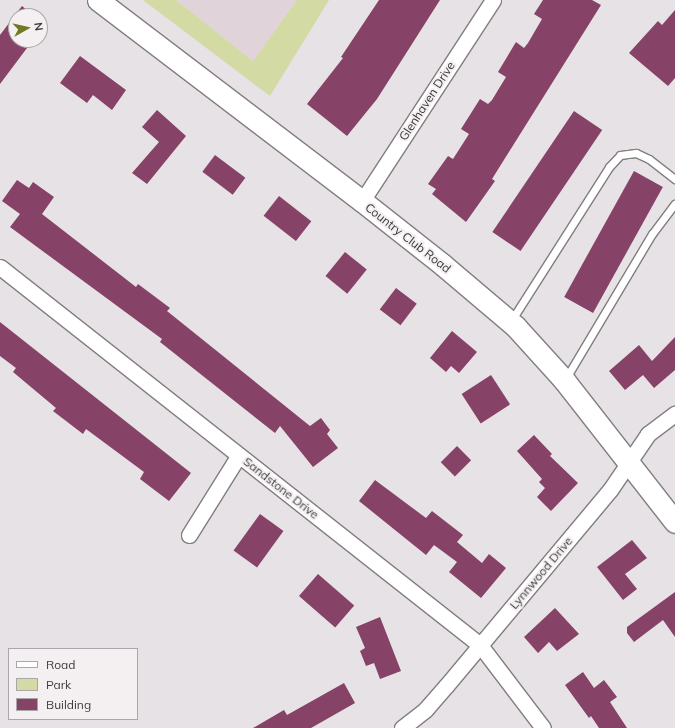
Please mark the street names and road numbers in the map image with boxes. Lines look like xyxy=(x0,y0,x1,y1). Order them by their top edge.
street label: Glenhaven Drive xyxy=(396,59,458,143)
street label: Country Club Road xyxy=(362,200,454,276)
street label: Sandstone Drive xyxy=(241,454,321,522)
street label: Lynnwood Drive xyxy=(507,534,575,612)

